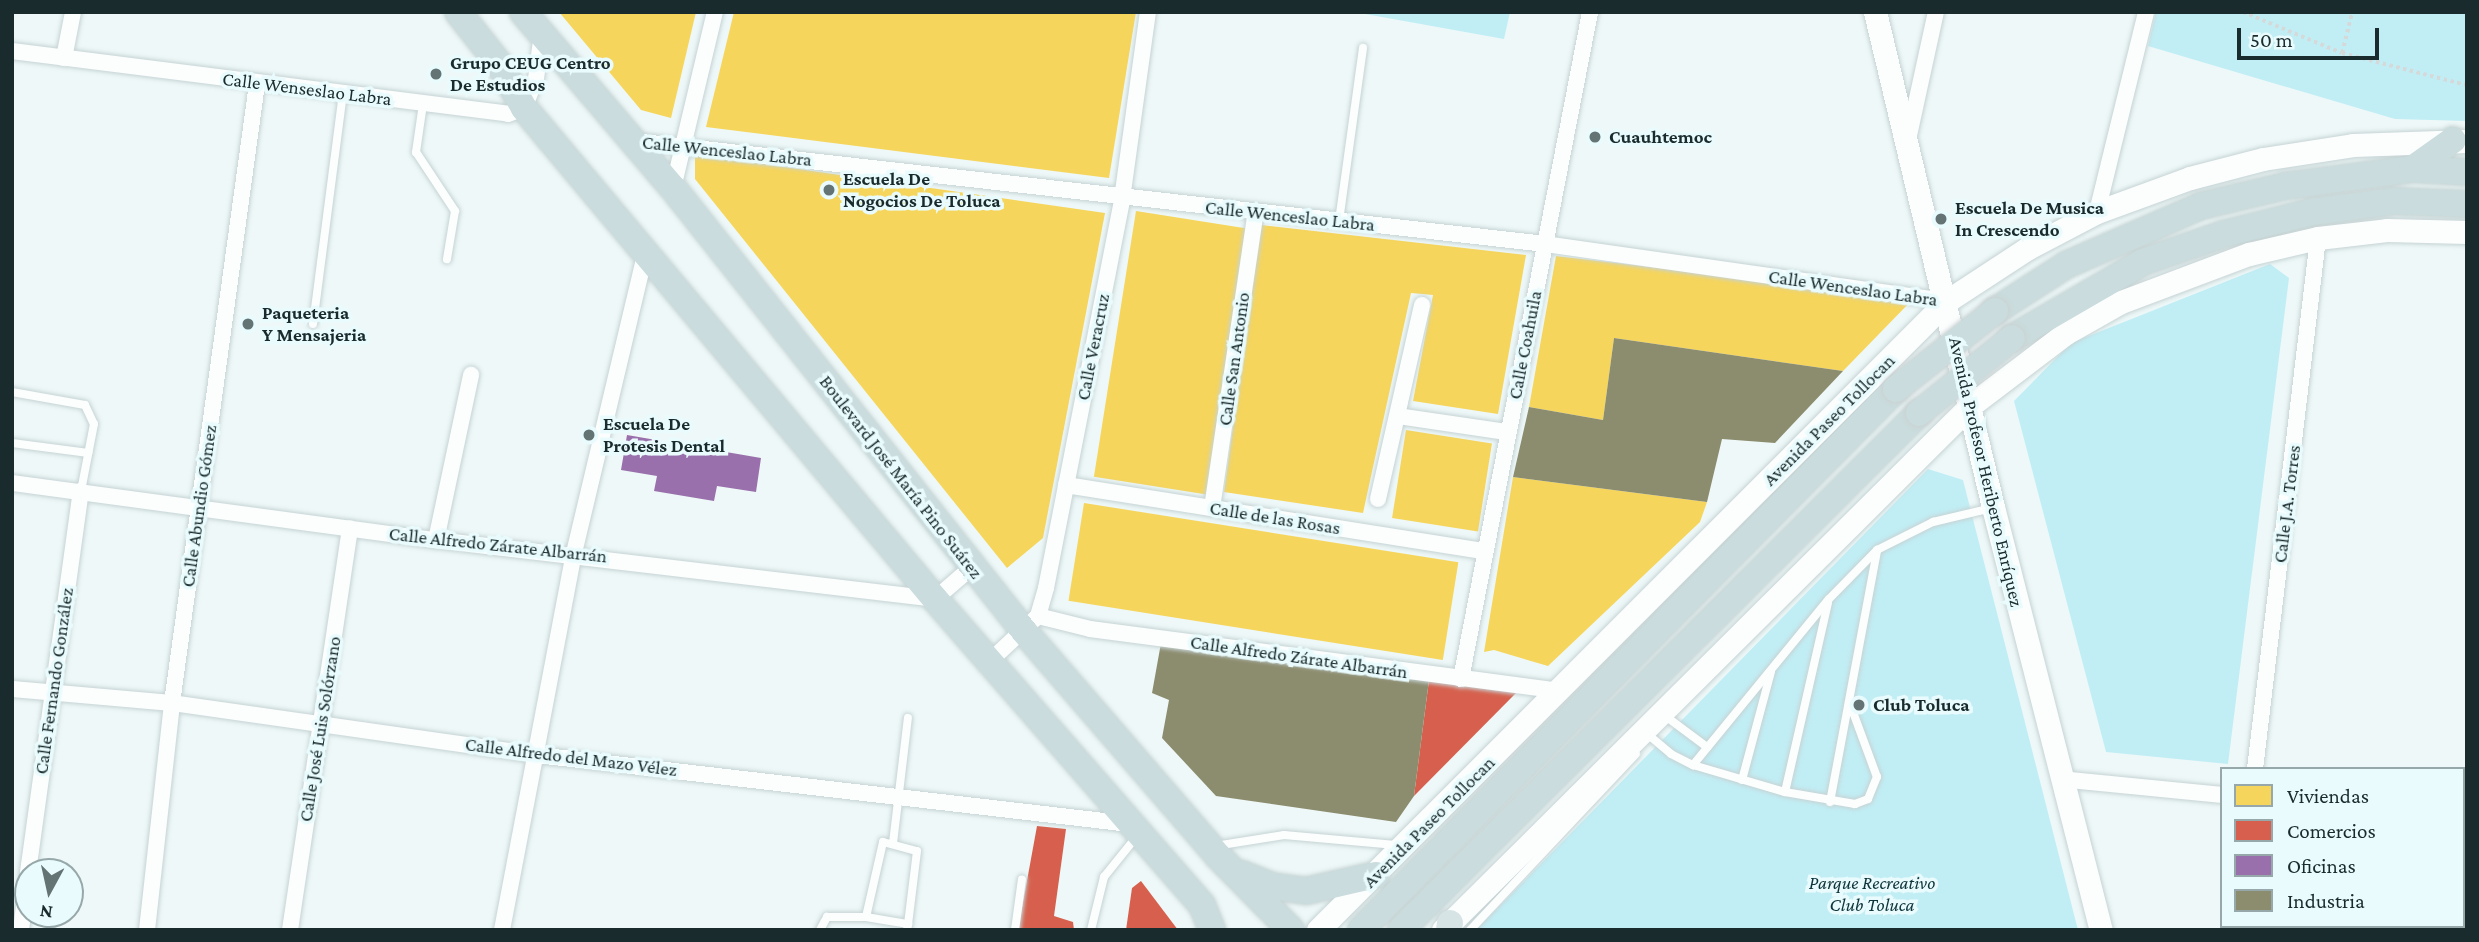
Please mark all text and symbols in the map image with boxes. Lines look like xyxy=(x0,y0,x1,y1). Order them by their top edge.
scale bar xyxy=(2241,14,2383,58)
text: 50 m xyxy=(2250,28,2293,52)
place label: Grupo CEUG Centro De Estudios xyxy=(450,52,611,96)
marker: Grupo CEUG Centro De Estudios xyxy=(428,66,444,82)
street label: Calle Wenseslao Labra xyxy=(221,67,393,111)
place label: Cuauhtemoc xyxy=(1609,126,1712,148)
marker: Cuauhtemoc xyxy=(1587,129,1603,145)
street label: Calle Wenceslao Labra xyxy=(641,131,813,171)
place label: Escuela De Nogocios De Toluca xyxy=(843,168,1001,212)
marker: Escuela De Nogocios De Toluca xyxy=(821,182,837,198)
street label: Calle Wenceslao Labra xyxy=(1204,196,1376,236)
place label: Escuela De Musica In Crescendo xyxy=(1955,197,2104,241)
marker: Escuela De Musica In Crescendo xyxy=(1933,211,1949,227)
street label: Calle Wenceslao Labra xyxy=(1767,265,1939,311)
street label: Calle Coahuila xyxy=(1503,289,1547,401)
street label: Calle San Antonio xyxy=(1213,291,1255,427)
street label: Calle Veracruz xyxy=(1071,292,1115,402)
place label: Paqueteria Y Mensajeria xyxy=(262,302,366,346)
marker: Paqueteria Y Mensajeria xyxy=(240,316,256,332)
street label: Avenida Profesor Heriberto Enríquez xyxy=(1944,335,2028,609)
street label: Avenida Paseo Tollocan xyxy=(1758,349,1900,491)
street label: Boulevard José María Pino Suárez xyxy=(815,371,987,583)
place label: Escuela De Protesis Dental xyxy=(603,413,725,457)
street label: Calle Abundio Gómez xyxy=(176,423,222,589)
marker: Escuela De Protesis Dental xyxy=(581,427,597,443)
street label: Calle J.A. Torres xyxy=(2268,444,2306,564)
street label: Calle de las Rosas xyxy=(1208,496,1342,540)
street label: Calle Alfredo Zárate Albarrán xyxy=(388,522,608,568)
street label: Calle Fernando González xyxy=(30,586,78,776)
street label: Calle Alfredo Zárate Albarrán xyxy=(1189,630,1409,684)
street label: Calle José Luis Solórzano xyxy=(294,635,346,823)
place label: Club Toluca xyxy=(1873,694,1969,716)
marker: Club Toluca xyxy=(1851,697,1867,713)
street label: Calle Alfredo del Mazo Vélez xyxy=(464,733,678,781)
street label: Avenida Paseo Tollocan xyxy=(1358,751,1500,893)
legend xyxy=(2220,767,2465,928)
text: Viviendas xyxy=(2287,784,2369,808)
text: Comercios xyxy=(2287,819,2376,843)
text: Oficinas xyxy=(2287,854,2356,878)
north arrow xyxy=(14,858,84,928)
park label: Parque Recreativo Club Toluca xyxy=(1809,872,1935,916)
text: Industria xyxy=(2287,889,2365,913)
text: N xyxy=(38,901,54,924)

